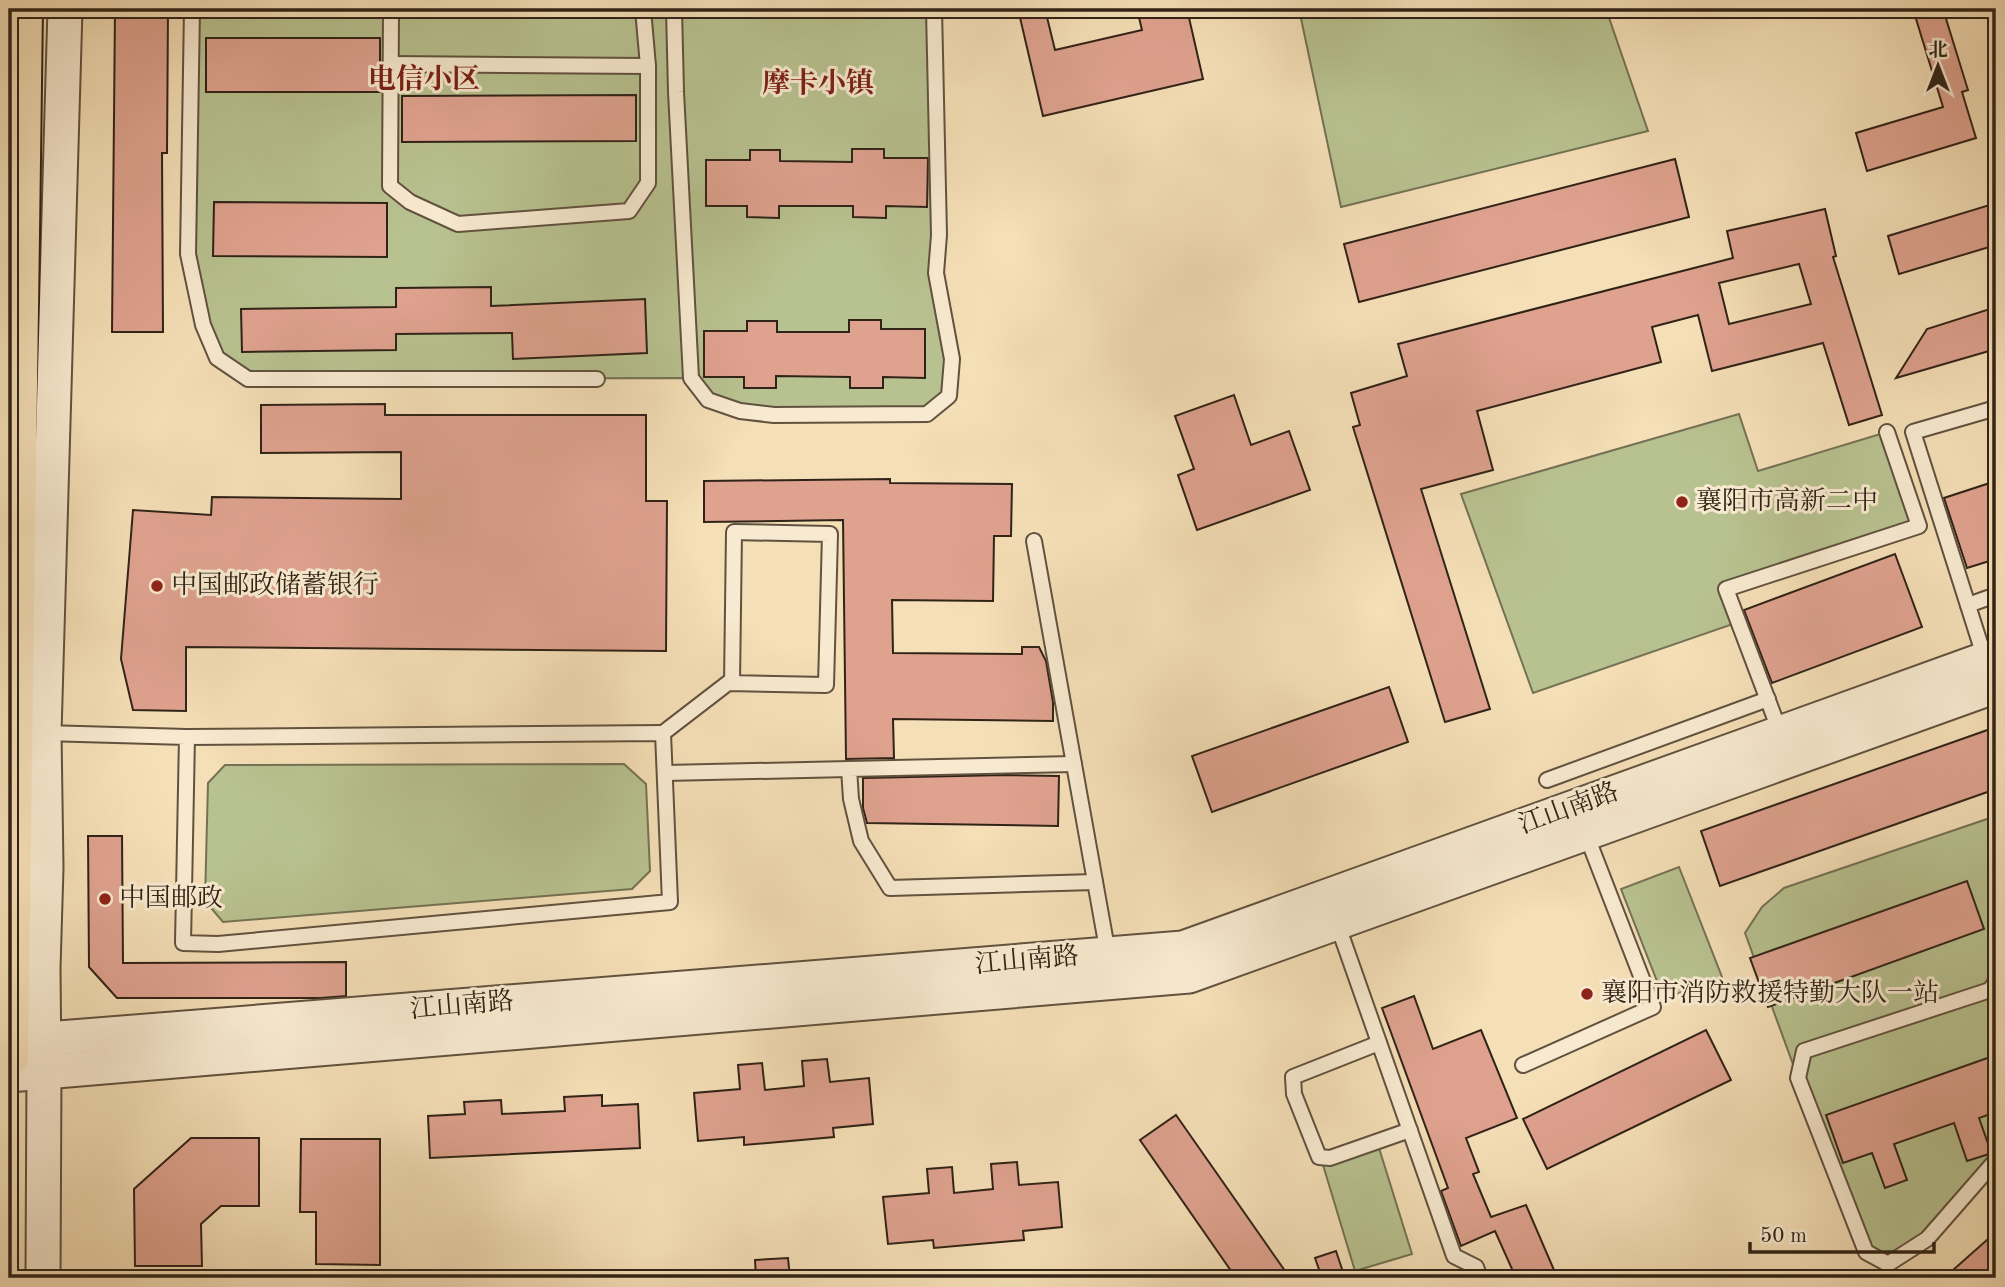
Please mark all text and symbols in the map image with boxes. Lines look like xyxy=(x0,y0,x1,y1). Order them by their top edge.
north arrow xyxy=(1904,32,1974,102)
text: 北 xyxy=(1928,40,1948,61)
district label: 电信小区 xyxy=(368,63,480,95)
district label: 摩卡小镇 xyxy=(762,67,874,99)
place label: 襄阳市高新二中 xyxy=(1696,486,1878,515)
marker: 襄阳市高新二中 xyxy=(1674,494,1690,510)
place label: 中国邮政储蓄银行 xyxy=(171,571,379,599)
marker: 中国邮政储蓄银行 xyxy=(149,578,165,594)
street label: 江山南路 xyxy=(1515,777,1622,839)
place label: 中国邮政 xyxy=(119,884,223,912)
marker: 中国邮政 xyxy=(97,891,113,907)
street label: 江山南路 xyxy=(974,942,1080,978)
place label: 襄阳市消防救援特勤大队一站 xyxy=(1601,979,1939,1007)
marker: 襄阳市消防救援特勤大队一站 xyxy=(1579,986,1595,1002)
street label: 江山南路 xyxy=(409,987,515,1023)
scale bar xyxy=(1750,1210,1933,1254)
text: 50 m xyxy=(1760,1226,1807,1247)

